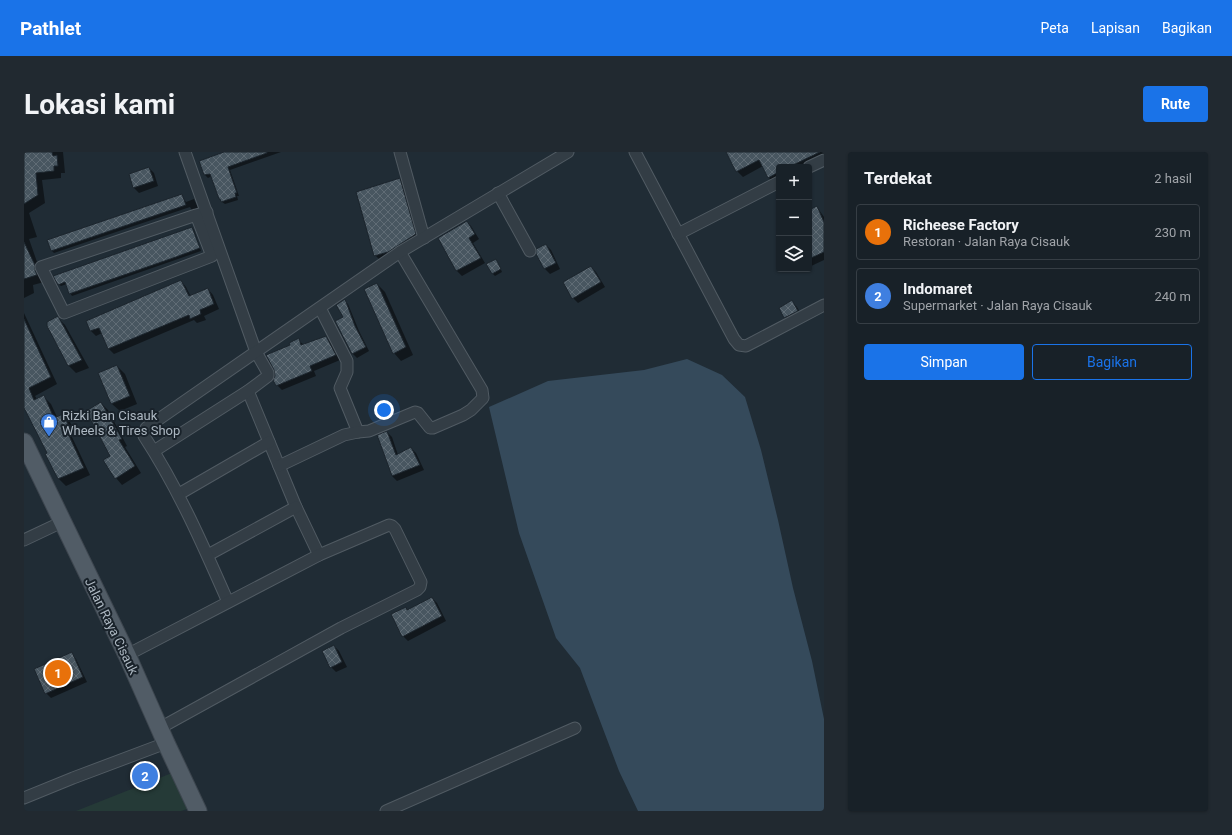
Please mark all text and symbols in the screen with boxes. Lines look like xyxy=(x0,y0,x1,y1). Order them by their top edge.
text: Pathlet xyxy=(20,17,81,40)
text: Peta xyxy=(1041,20,1069,36)
text: Lapisan xyxy=(1091,20,1140,36)
text: Bagikan xyxy=(1162,20,1212,36)
button: Rute xyxy=(1143,86,1208,122)
text: Lokasi kami xyxy=(24,88,175,121)
map controls xyxy=(776,164,812,272)
button: + xyxy=(776,164,812,200)
text: Terdekat xyxy=(864,168,932,188)
text: 2 hasil xyxy=(1154,171,1192,186)
button: − xyxy=(776,200,812,236)
text: Richeese Factory xyxy=(903,216,1019,234)
text: 1 xyxy=(874,225,882,240)
text: 230 m xyxy=(1154,225,1191,240)
text: Restoran · Jalan Raya Cisauk xyxy=(903,234,1070,249)
button: layers xyxy=(776,236,812,272)
text: Indomaret xyxy=(903,280,972,298)
text: 2 xyxy=(874,289,882,304)
text: 240 m xyxy=(1154,289,1191,304)
text: Supermarket · Jalan Raya Cisauk xyxy=(903,298,1092,313)
button: Simpan xyxy=(864,344,1024,380)
button: Bagikan xyxy=(1032,344,1192,380)
your location xyxy=(374,400,394,420)
place label: Rizki Ban Cisauk Wheels & Tires Shop xyxy=(62,408,180,438)
shop icon: Rizki Ban Cisauk Wheels & Tires Shop xyxy=(39,412,59,437)
street label: Jalan Raya Cisauk xyxy=(82,576,142,677)
pin: 1 xyxy=(45,658,71,688)
pin: 2 xyxy=(132,761,158,791)

